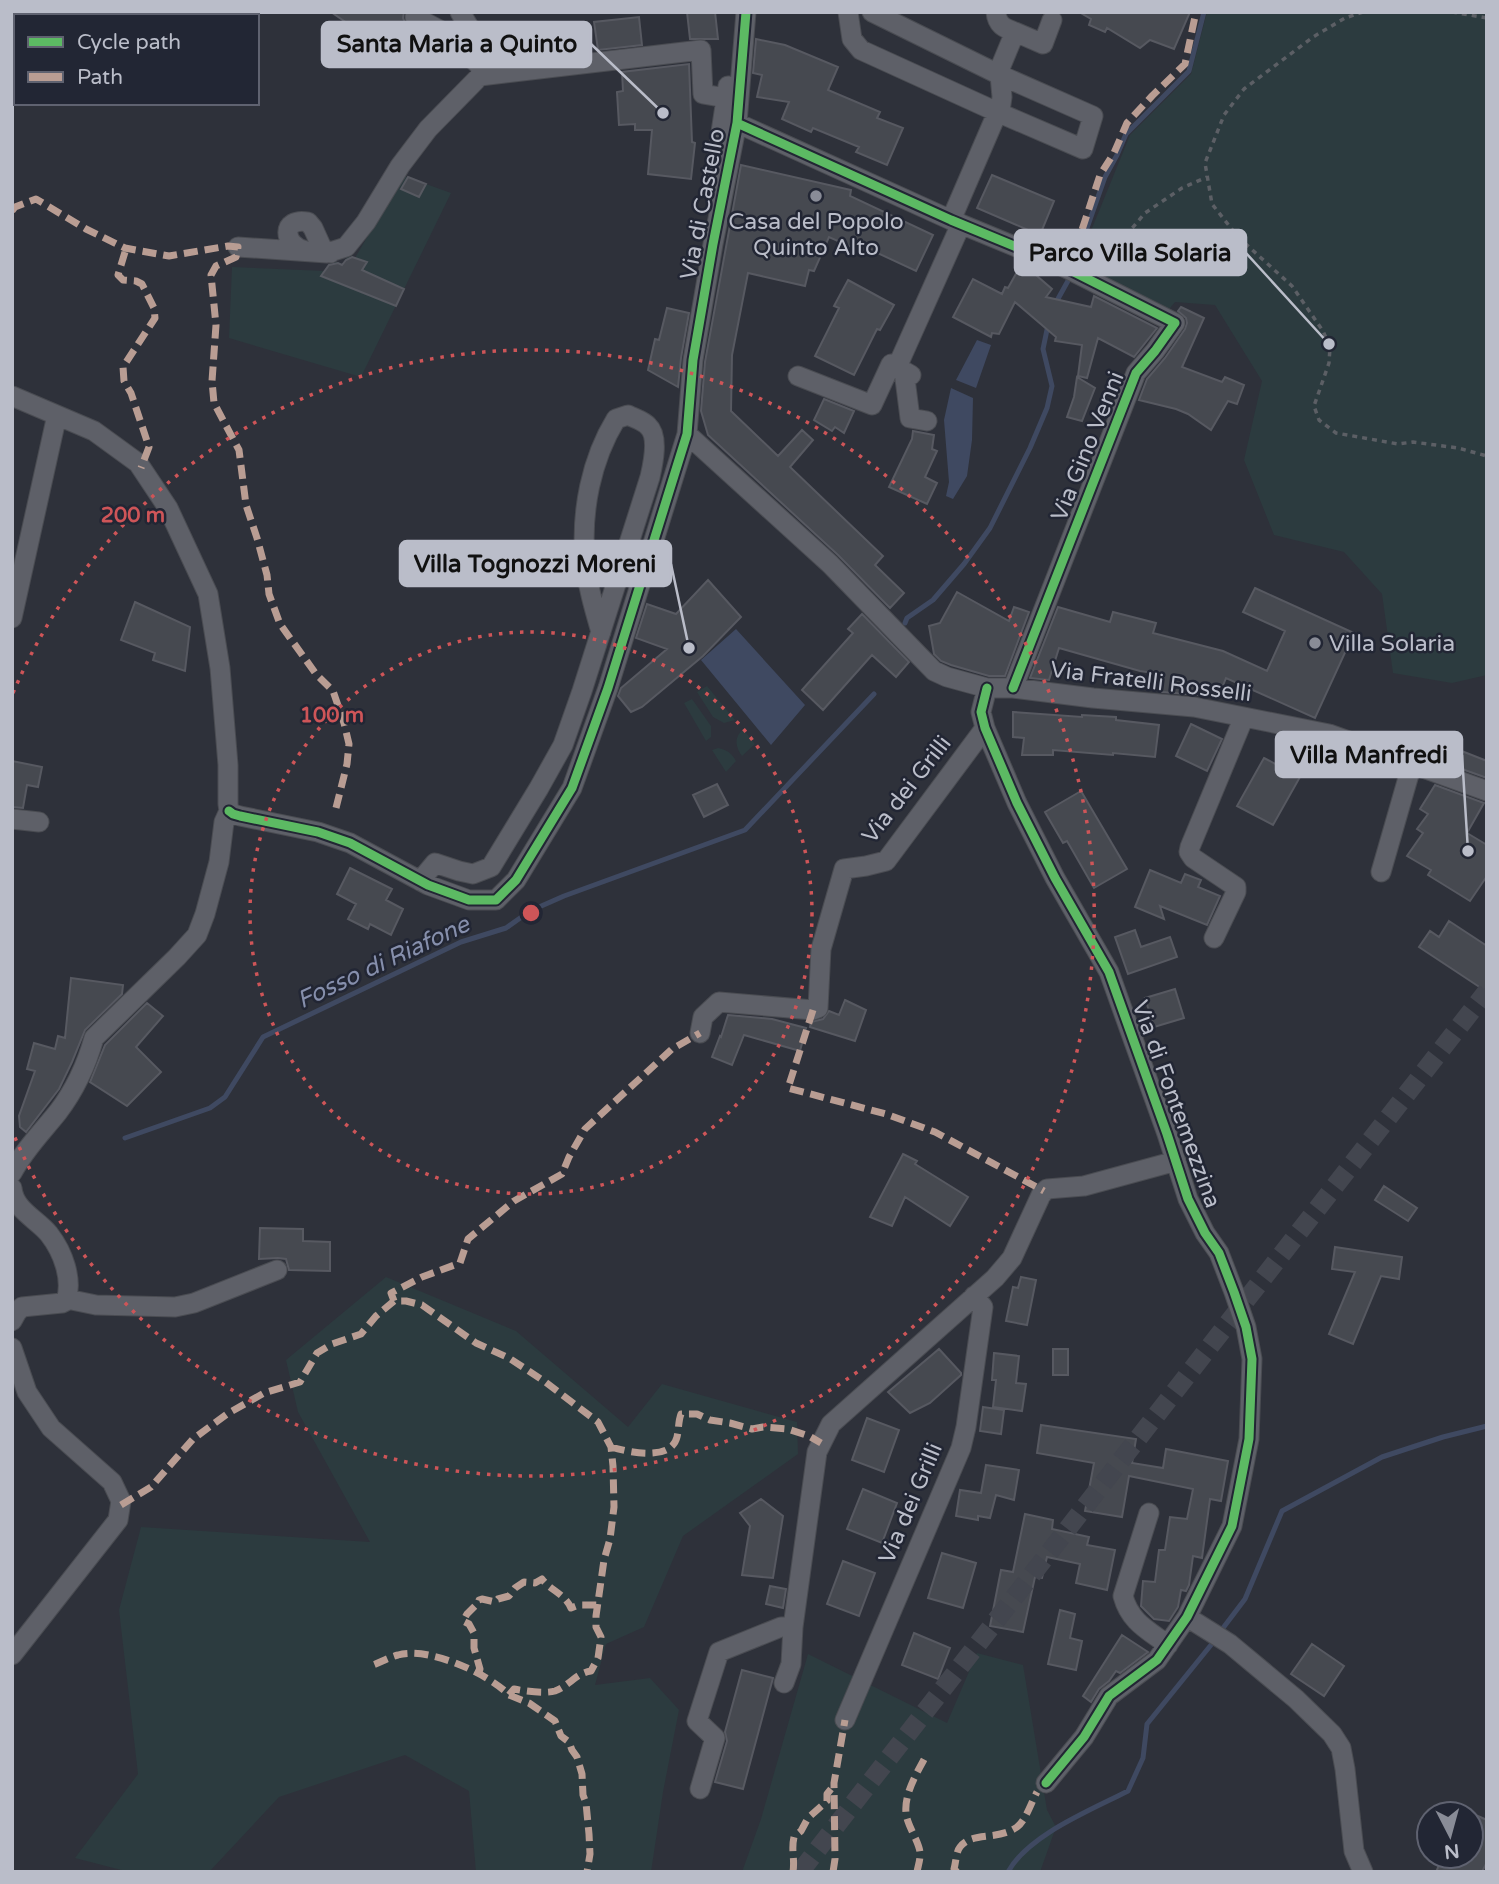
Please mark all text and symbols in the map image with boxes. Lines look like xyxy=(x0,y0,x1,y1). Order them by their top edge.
legend xyxy=(14,14,259,105)
callout: Santa Maria a Quinto xyxy=(322,22,591,67)
text: Cycle path xyxy=(77,30,181,55)
text: Santa Maria a Quinto xyxy=(337,30,577,59)
text: Path xyxy=(77,65,123,90)
street label: Via di Castello xyxy=(675,126,731,282)
marker: Casa del Popolo Quinto Alto xyxy=(808,188,824,204)
place label: Casa del Popolo Quinto Alto xyxy=(728,208,904,262)
callout: Parco Villa Solaria xyxy=(1015,230,1246,275)
text: Parco Villa Solaria xyxy=(1029,239,1231,268)
street label: Via Gino Venni xyxy=(1045,367,1131,525)
text: 200 m xyxy=(101,503,165,528)
callout: Villa Tognozzi Moreni xyxy=(400,541,671,586)
text: Villa Tognozzi Moreni xyxy=(414,550,656,579)
place label: Villa Solaria xyxy=(1329,630,1455,658)
marker: Villa Solaria xyxy=(1307,635,1323,651)
street label: Via Fratelli Rosselli xyxy=(1049,656,1253,708)
text: 100 m xyxy=(300,703,364,728)
street label: Via dei Grilli xyxy=(856,730,957,849)
callout: Villa Manfredi xyxy=(1276,732,1462,777)
text: Villa Manfredi xyxy=(1290,741,1448,770)
centre of rings xyxy=(519,901,543,925)
water label: Fosso di Riafone xyxy=(292,909,475,1015)
street label: Via di Fontemezzina xyxy=(1126,997,1227,1212)
street label: Via dei Grilli xyxy=(873,1439,949,1568)
north arrow xyxy=(1415,1800,1485,1870)
text: N xyxy=(1443,1839,1460,1863)

